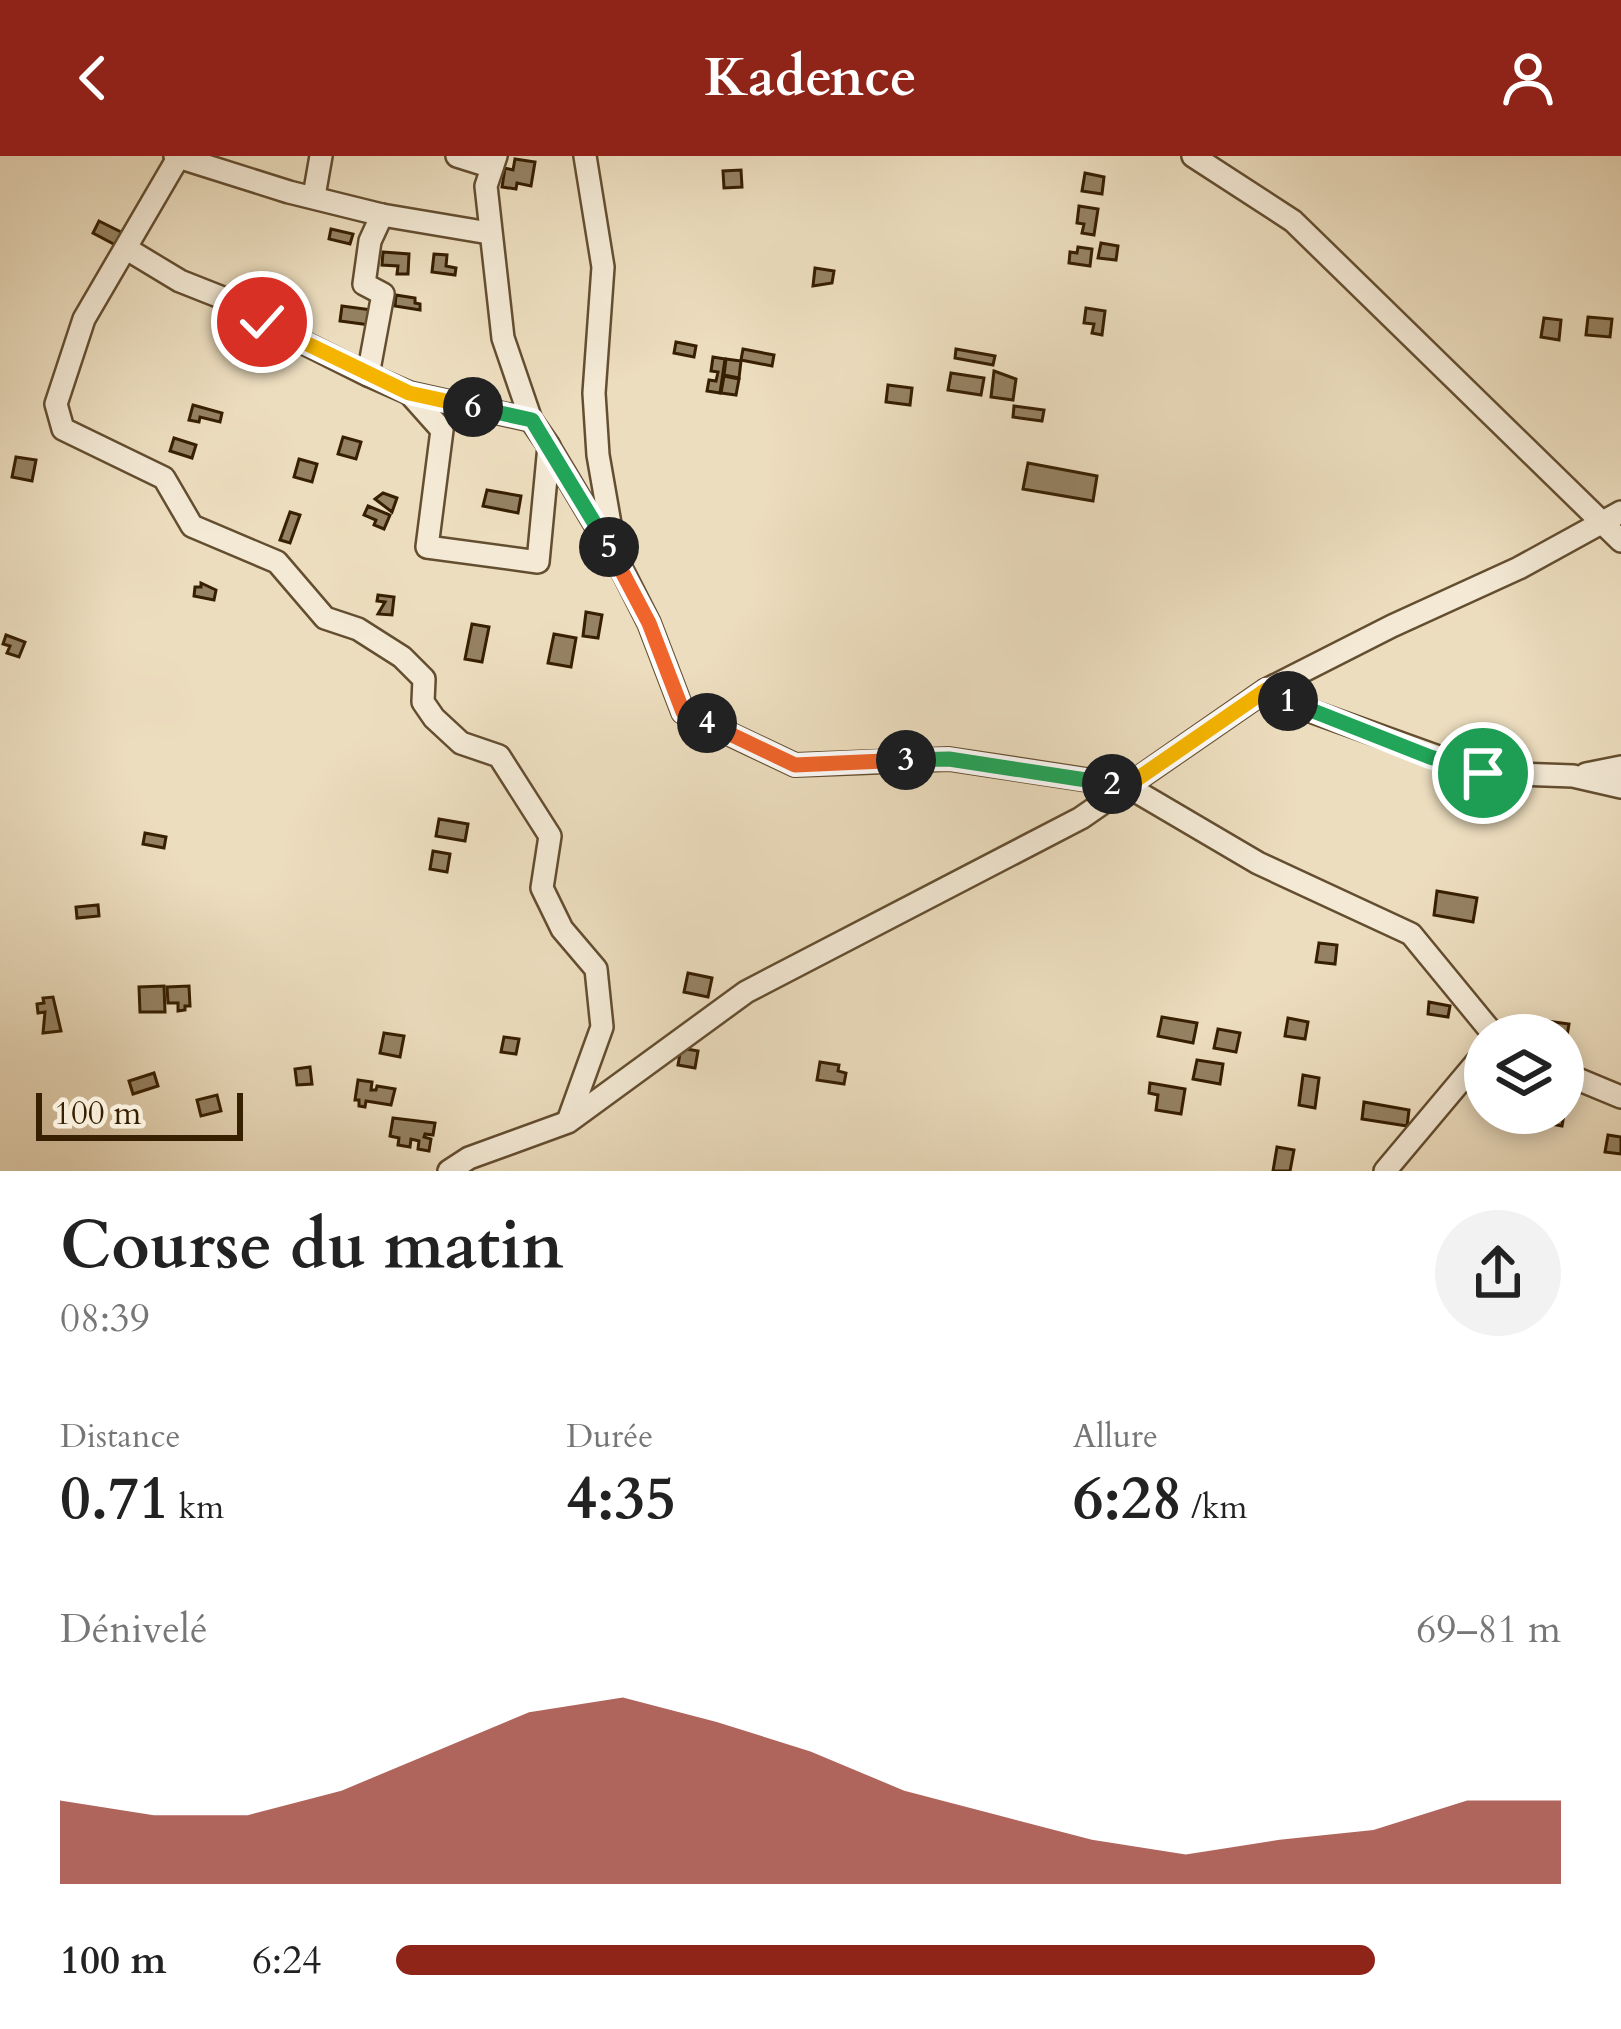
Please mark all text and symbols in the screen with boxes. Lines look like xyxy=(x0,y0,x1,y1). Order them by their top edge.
text: Kadence xyxy=(704,42,917,115)
icon: back xyxy=(60,45,126,111)
icon: person xyxy=(1495,45,1561,111)
pin xyxy=(211,271,313,373)
icon: check xyxy=(229,289,295,355)
pin: 6 xyxy=(443,377,503,437)
text: 6 xyxy=(465,384,481,429)
pin: 5 xyxy=(579,517,639,577)
text: 5 xyxy=(601,524,617,569)
pin: 1 xyxy=(1258,671,1318,731)
text: 1 xyxy=(1280,678,1296,723)
pin: 4 xyxy=(677,693,737,753)
text: 4 xyxy=(699,700,715,745)
pin xyxy=(1432,722,1534,824)
pin: 3 xyxy=(876,730,936,790)
text: 3 xyxy=(898,737,914,782)
icon: arrive xyxy=(1450,740,1516,806)
pin: 2 xyxy=(1082,754,1142,814)
text: 2 xyxy=(1104,761,1120,806)
map controls xyxy=(1464,1014,1584,1134)
button: layers xyxy=(1464,1014,1584,1134)
scale bar xyxy=(36,1087,243,1140)
text: 100 m xyxy=(54,1091,141,1136)
text: Course du matin xyxy=(60,1202,564,1291)
button: share xyxy=(1435,1210,1561,1336)
text: 08:39 xyxy=(60,1292,150,1345)
text: Distance xyxy=(60,1414,181,1459)
text: Durée xyxy=(566,1414,653,1459)
text: Allure xyxy=(1073,1414,1158,1459)
text: 0.71 xyxy=(60,1459,170,1540)
text: 4:35 xyxy=(566,1459,676,1540)
text: 6:28 xyxy=(1073,1459,1182,1540)
text: km xyxy=(170,1485,224,1530)
text: /km xyxy=(1182,1485,1247,1530)
text: Dénivelé xyxy=(60,1603,208,1656)
text: 69–81 m xyxy=(1416,1603,1561,1656)
text: 100 m xyxy=(60,1934,166,1987)
text: 6:24 xyxy=(252,1934,322,1987)

